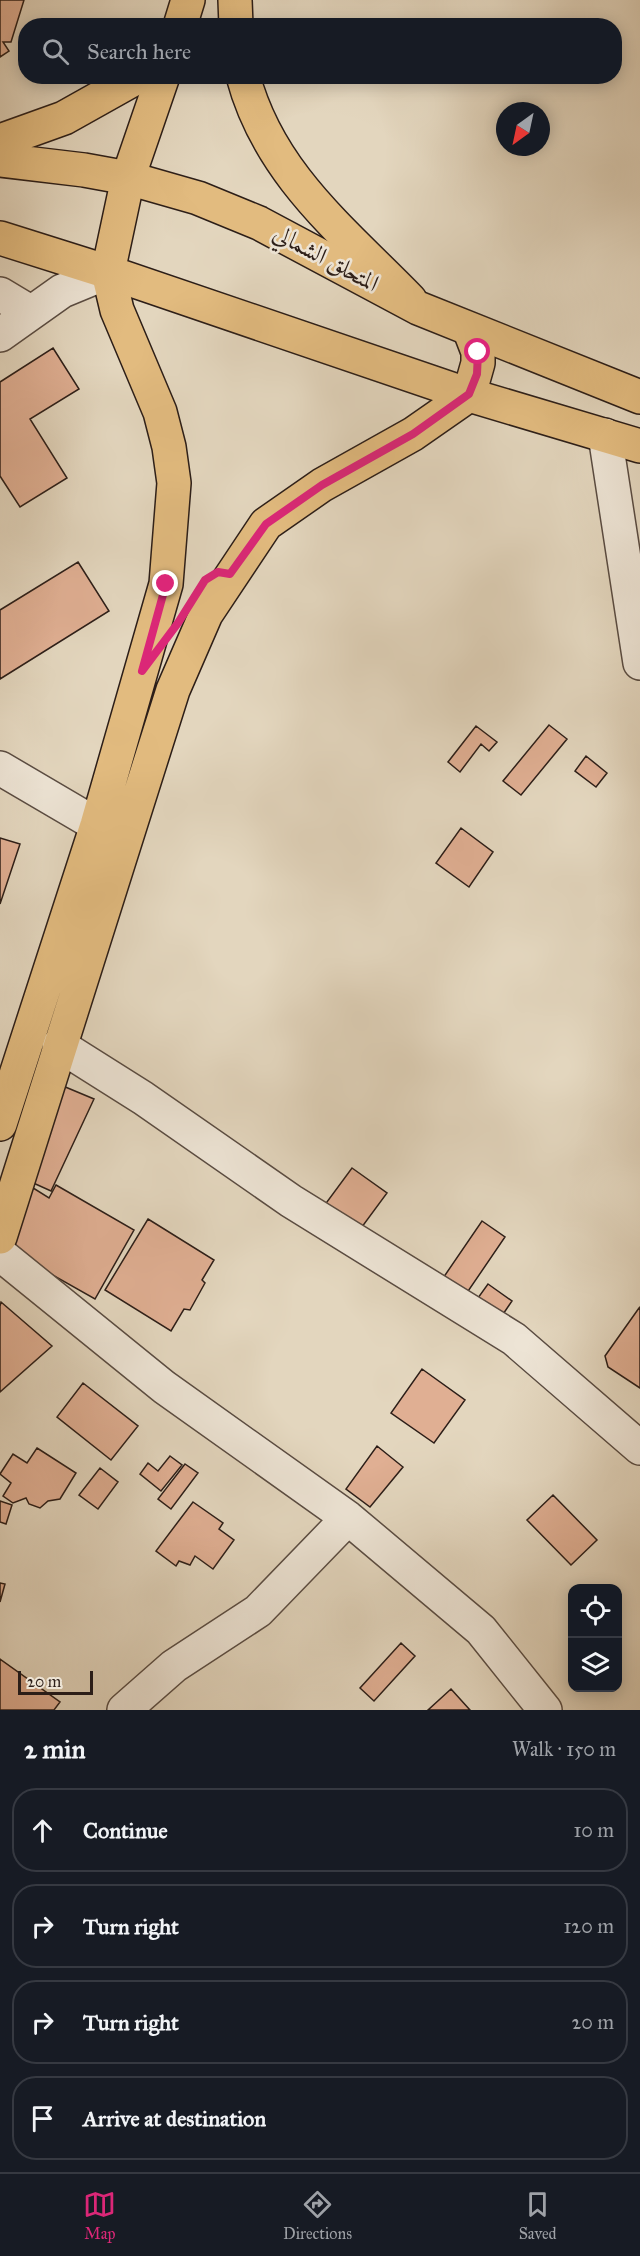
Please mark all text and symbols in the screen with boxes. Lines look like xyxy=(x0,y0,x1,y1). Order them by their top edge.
search box xyxy=(18,18,622,84)
icon: search xyxy=(39,35,72,68)
text: Search here xyxy=(87,38,191,65)
north arrow xyxy=(496,102,550,156)
street label: المتحلق الشمالي xyxy=(266,218,384,302)
route start xyxy=(464,338,490,364)
route end xyxy=(152,570,178,596)
map controls xyxy=(568,1584,622,1692)
button: locate xyxy=(568,1584,622,1638)
button: layers xyxy=(568,1638,622,1692)
scale bar xyxy=(18,1668,93,1696)
text: 20 m xyxy=(27,1672,61,1691)
text: 2 min xyxy=(24,1733,85,1765)
text: Walk · 150 m xyxy=(512,1737,616,1761)
icon: ahead xyxy=(26,1814,59,1847)
text: Continue xyxy=(83,1817,168,1844)
text: 10 m xyxy=(573,1818,614,1842)
icon: right xyxy=(26,1910,59,1943)
text: Turn right xyxy=(83,1913,179,1940)
text: 120 m xyxy=(563,1914,614,1938)
icon: right xyxy=(26,2006,59,2039)
text: Turn right xyxy=(83,2009,179,2036)
text: 20 m xyxy=(571,2010,614,2034)
icon: arrive xyxy=(26,2102,59,2135)
text: Arrive at destination xyxy=(83,2105,266,2132)
tab: Map xyxy=(83,2188,116,2243)
tab: Directions xyxy=(283,2188,352,2243)
tab: Saved xyxy=(519,2188,557,2243)

